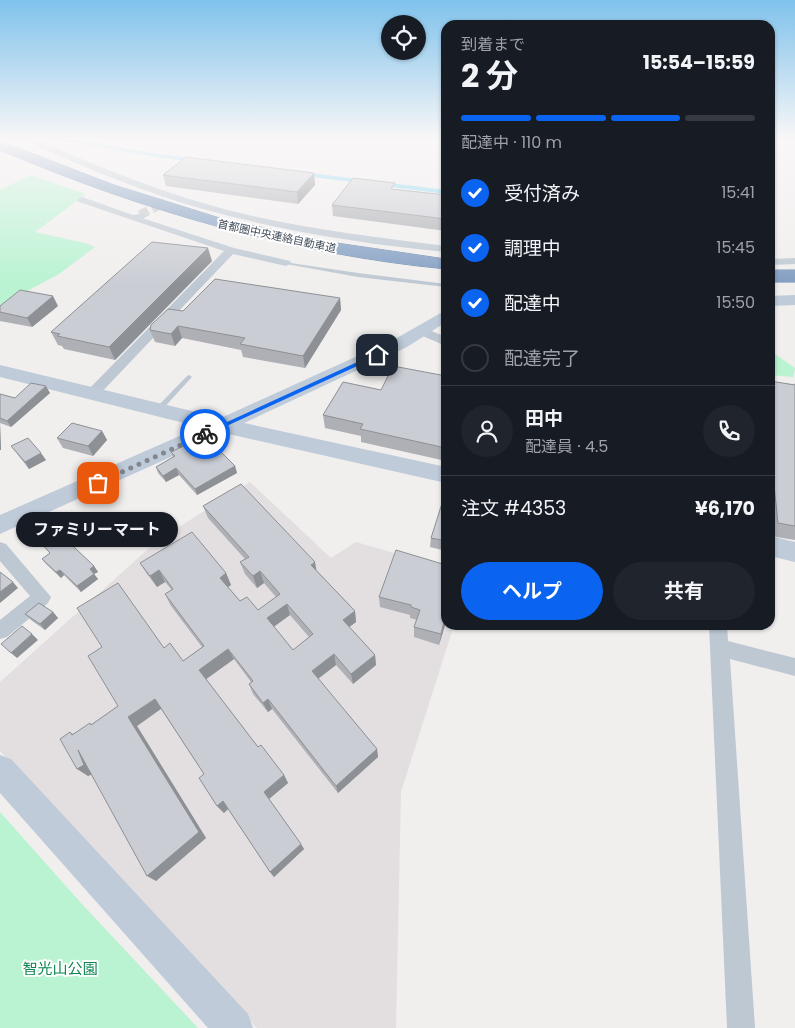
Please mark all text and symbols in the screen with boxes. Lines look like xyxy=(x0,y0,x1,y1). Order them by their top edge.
map controls xyxy=(381,15,426,60)
button: locate xyxy=(381,15,426,60)
text: 到着まで xyxy=(461,33,525,56)
text: 15:54–15:59 xyxy=(643,49,755,76)
text: 2 分 xyxy=(461,53,518,98)
text: 配達中 · 110 m xyxy=(461,131,562,154)
icon: check xyxy=(461,179,489,207)
text: 受付済み xyxy=(504,180,580,207)
text: 15:41 xyxy=(721,181,755,204)
street label: 首都圏中央連絡自動車道 xyxy=(216,216,338,256)
icon: check xyxy=(461,234,489,262)
text: 調理中 xyxy=(504,235,561,262)
text: 15:45 xyxy=(716,236,755,259)
icon: check xyxy=(461,289,489,317)
text: 配達中 xyxy=(504,290,561,317)
text: 15:50 xyxy=(716,291,755,314)
pin xyxy=(356,334,398,376)
icon: home xyxy=(363,341,391,369)
text: 配達完了 xyxy=(504,345,580,372)
button: person xyxy=(461,405,513,457)
text: 田中 xyxy=(525,405,563,432)
button: phone xyxy=(703,405,755,457)
courier xyxy=(180,409,230,459)
icon: bike xyxy=(191,420,219,448)
text: 配達員 · 4.5 xyxy=(525,435,608,458)
pin xyxy=(77,462,119,504)
icon: bag xyxy=(84,469,112,497)
text: 注文 #4353 xyxy=(461,495,566,522)
text: ¥6,170 xyxy=(695,495,755,522)
callout: ファミリーマート xyxy=(17,513,179,548)
text: ファミリーマート xyxy=(33,518,161,541)
button: ヘルプ xyxy=(461,562,603,620)
button: 共有 xyxy=(613,562,755,620)
park label: 智光山公園 xyxy=(22,958,98,979)

